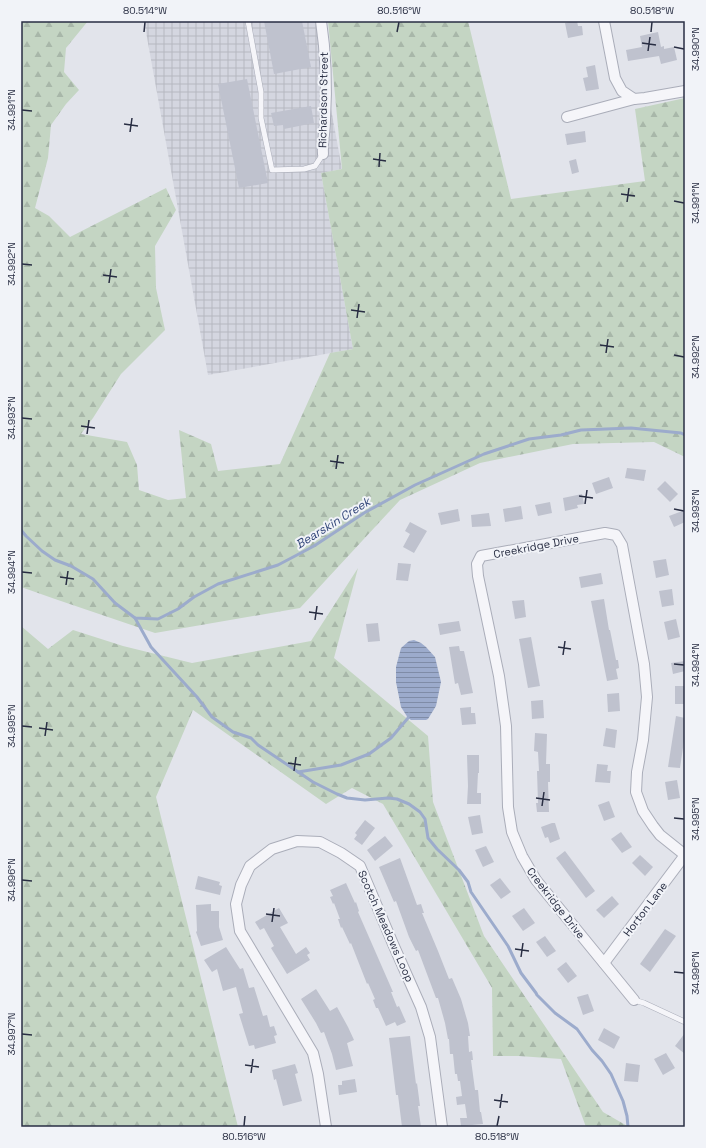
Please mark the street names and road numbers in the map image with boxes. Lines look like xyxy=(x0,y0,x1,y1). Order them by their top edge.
street label: Richardson Street xyxy=(315,52,331,148)
street label: Creekridge Drive xyxy=(492,531,580,561)
street label: Creekridge Drive xyxy=(524,865,588,941)
street label: Scotch Meadows Loop xyxy=(355,868,417,984)
street label: Horton Lane xyxy=(620,879,670,939)

